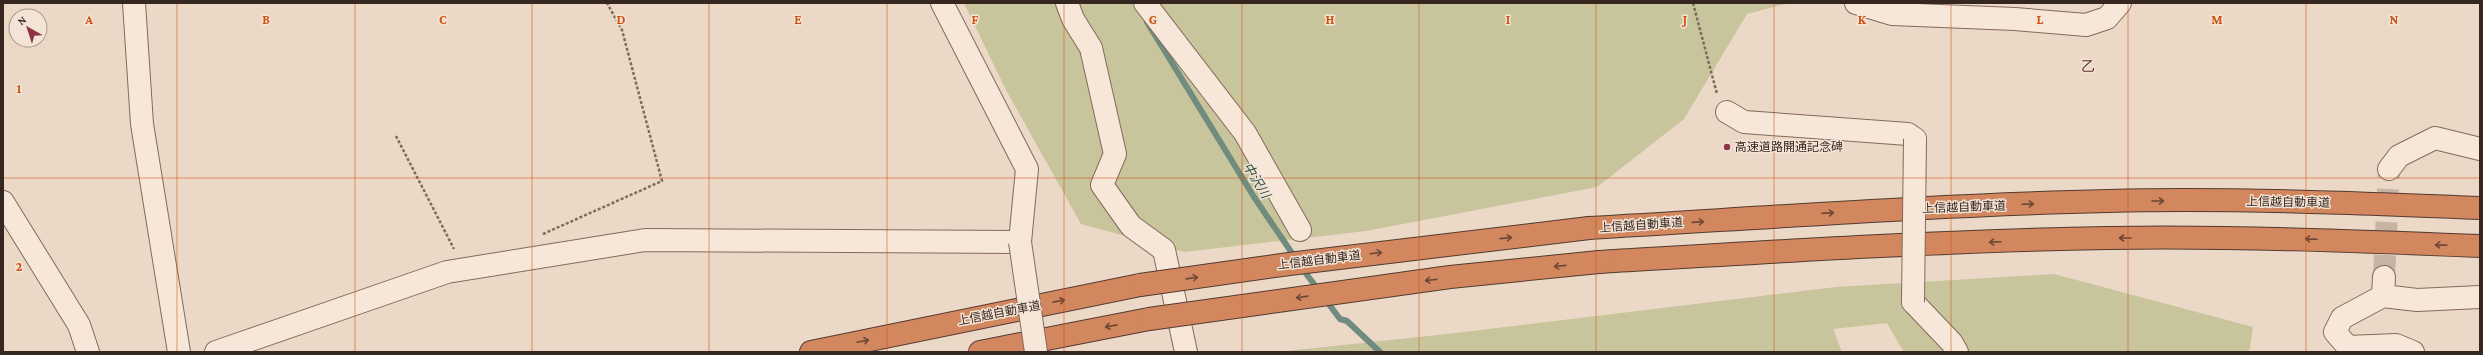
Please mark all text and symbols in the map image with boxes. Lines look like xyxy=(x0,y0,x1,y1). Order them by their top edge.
north arrow xyxy=(8,8,48,48)
text: A xyxy=(84,12,93,27)
text: B xyxy=(262,12,270,27)
text: C xyxy=(439,12,447,27)
text: D xyxy=(617,12,626,27)
text: E xyxy=(794,12,802,27)
text: F xyxy=(972,12,979,27)
text: G xyxy=(1149,12,1157,27)
text: H xyxy=(1326,12,1335,27)
text: I xyxy=(1506,12,1510,27)
text: J xyxy=(1681,12,1687,27)
text: K xyxy=(1858,12,1867,27)
text: L xyxy=(2037,12,2044,27)
text: M xyxy=(2211,12,2223,27)
text: N xyxy=(2390,12,2399,27)
text: N xyxy=(15,13,29,27)
district label: 乙 xyxy=(2081,58,2095,74)
text: 1 xyxy=(17,81,22,96)
place label: 高速道路開通記念碑 xyxy=(1735,140,1843,154)
marker: 高速道路開通記念碑 xyxy=(1722,142,1732,152)
water label: 中沢川 xyxy=(1240,160,1274,202)
street label: 上信越自動車道 xyxy=(2246,194,2330,210)
one-way arrow xyxy=(2151,197,2164,205)
street label: 上信越自動車道 xyxy=(1922,199,2006,215)
one-way arrow xyxy=(2021,200,2034,208)
one-way arrow xyxy=(1821,210,1834,217)
street label: 上信越自動車道 xyxy=(1599,215,1683,235)
one-way arrow xyxy=(1691,218,1704,225)
one-way arrow xyxy=(1499,234,1512,241)
one-way arrow xyxy=(2119,234,2132,242)
one-way arrow xyxy=(2305,235,2318,243)
one-way arrow xyxy=(1989,238,2002,245)
one-way arrow xyxy=(2435,241,2448,248)
street label: 上信越自動車道 xyxy=(1276,248,1362,272)
one-way arrow xyxy=(1369,249,1382,257)
text: 2 xyxy=(16,259,23,274)
one-way arrow xyxy=(1554,262,1567,270)
one-way arrow xyxy=(1185,274,1198,282)
one-way arrow xyxy=(1425,276,1438,284)
one-way arrow xyxy=(1296,293,1309,301)
one-way arrow xyxy=(1052,297,1065,305)
street label: 上信越自動車道 xyxy=(956,298,1042,328)
one-way arrow xyxy=(1105,323,1118,331)
one-way arrow xyxy=(856,336,869,344)

